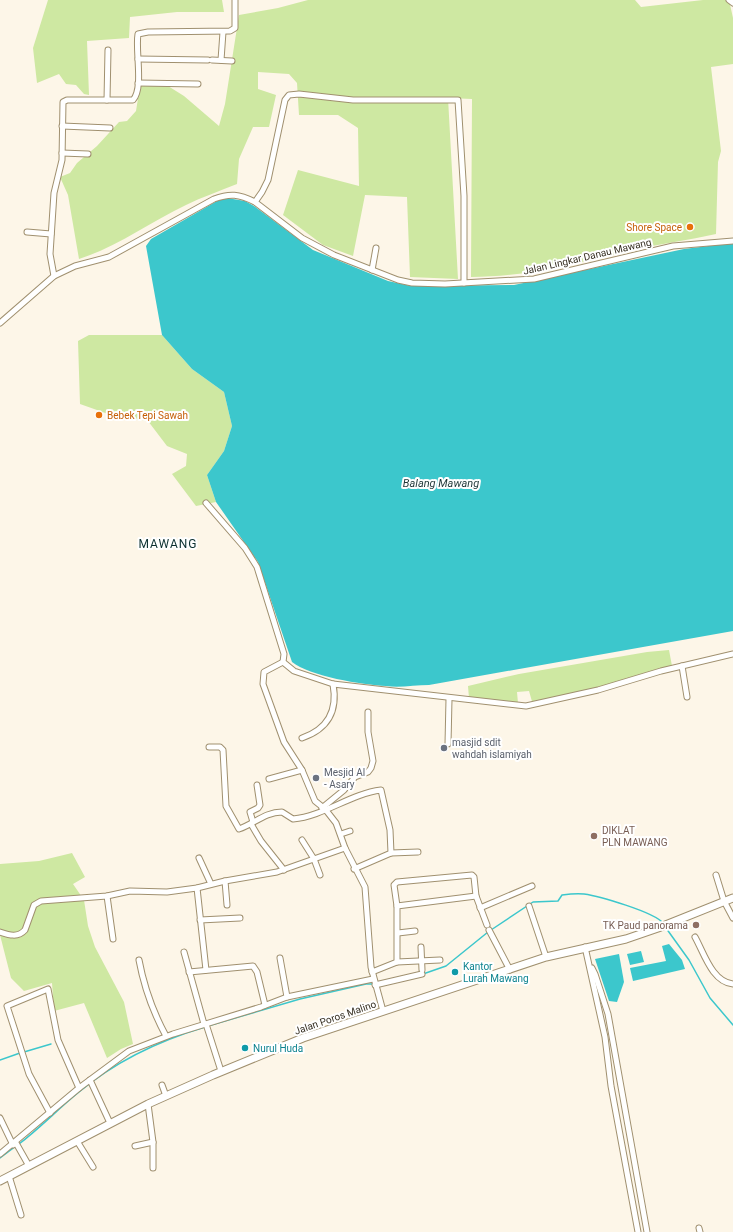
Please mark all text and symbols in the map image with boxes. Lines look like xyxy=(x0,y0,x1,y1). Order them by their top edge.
place label: Shore Space xyxy=(626,222,682,233)
marker: Shore Space xyxy=(685,222,695,232)
street label: Jalan Lingkar Danau Mawang xyxy=(522,236,652,277)
marker: Bebek Tepi Sawah xyxy=(94,410,104,420)
place label: Bebek Tepi Sawah xyxy=(107,410,188,421)
water label: Balang Mawang xyxy=(403,477,479,490)
district label: MAWANG xyxy=(139,537,197,551)
place label: masjid sdit wahdah islamiyah xyxy=(452,737,532,760)
marker: masjid sdit wahdah islamiyah xyxy=(439,743,449,753)
place label: Mesjid Al - Asary xyxy=(324,767,365,790)
marker: Mesjid Al - Asary xyxy=(311,773,321,783)
place label: DIKLAT PLN MAWANG xyxy=(602,825,668,848)
marker: DIKLAT PLN MAWANG xyxy=(589,831,599,841)
place label: TK Paud panorama xyxy=(603,920,688,931)
marker: TK Paud panorama xyxy=(691,920,701,930)
place label: Kantor Lurah Mawang xyxy=(463,961,529,984)
marker: Kantor Lurah Mawang xyxy=(450,967,460,977)
street label: Jalan Poros Malino xyxy=(293,998,378,1037)
marker: Nurul Huda xyxy=(240,1043,250,1053)
place label: Nurul Huda xyxy=(253,1043,303,1054)

